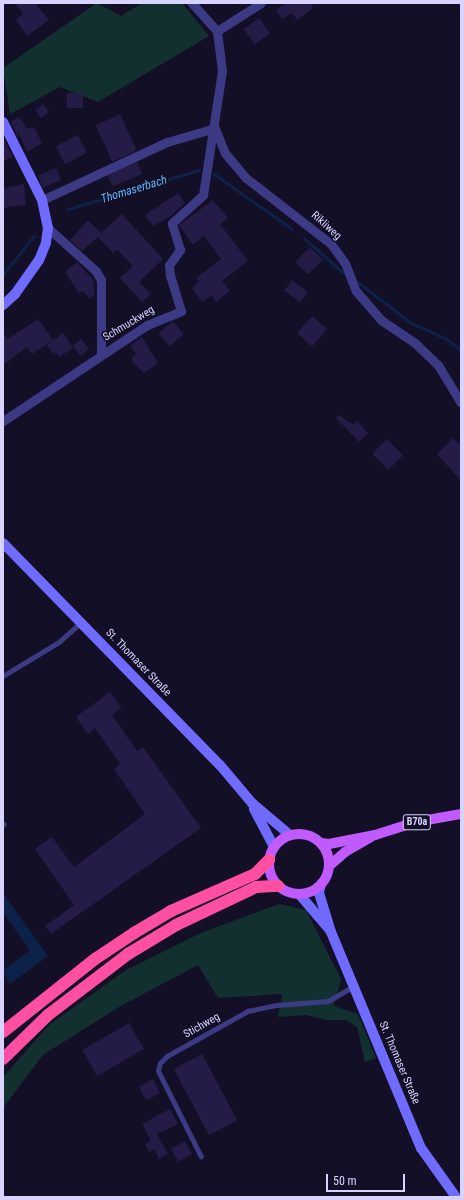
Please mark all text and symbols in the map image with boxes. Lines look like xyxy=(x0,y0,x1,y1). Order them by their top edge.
water label: Thomaserbach xyxy=(99,173,169,207)
street label: Rikliweg xyxy=(308,209,344,243)
street label: Schmuckweg xyxy=(101,304,157,344)
street label: St. Thomaser Straße xyxy=(102,626,174,700)
road number: B70a xyxy=(402,814,432,830)
street label: Stichweg xyxy=(181,1011,223,1041)
street label: St. Thomaser Straße xyxy=(376,1020,422,1106)
scale bar xyxy=(328,1166,407,1192)
text: 50 m xyxy=(333,1174,357,1188)

